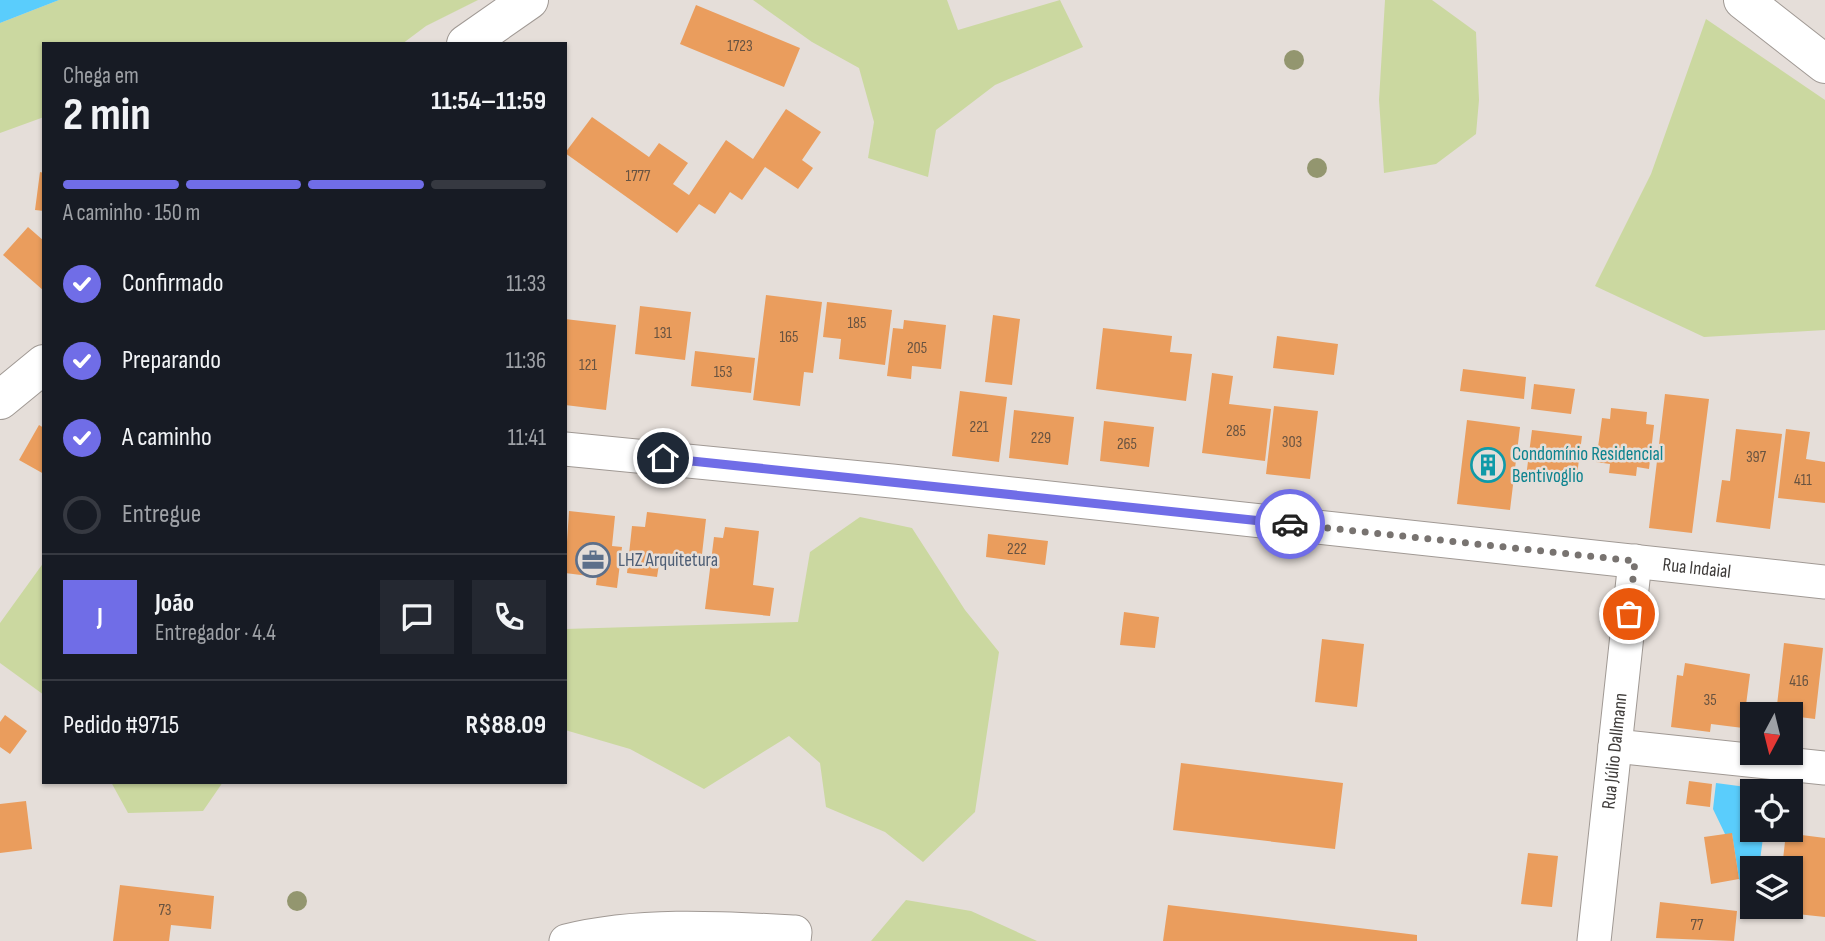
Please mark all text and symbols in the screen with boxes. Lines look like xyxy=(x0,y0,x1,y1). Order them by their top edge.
house number: 1723 xyxy=(727,37,753,56)
text: Chega em xyxy=(63,62,139,90)
text: 11:54–11:59 xyxy=(431,86,546,117)
text: 2 min xyxy=(63,88,151,143)
house number: 1777 xyxy=(626,167,651,186)
text: A caminho · 150 m xyxy=(63,199,200,227)
icon: check xyxy=(63,265,101,303)
text: Confirmado xyxy=(122,268,223,299)
text: 11:33 xyxy=(506,270,546,298)
house number: 185 xyxy=(847,314,867,333)
house number: 131 xyxy=(654,324,672,343)
house number: 165 xyxy=(779,328,799,347)
house number: 205 xyxy=(907,339,927,358)
icon: check xyxy=(63,342,101,380)
text: Preparando xyxy=(122,345,221,376)
text: 11:36 xyxy=(506,347,546,375)
house number: 121 xyxy=(579,356,597,375)
house number: 153 xyxy=(714,363,732,382)
house number: 221 xyxy=(970,418,989,437)
icon: check xyxy=(63,419,101,457)
text: A caminho xyxy=(122,422,212,453)
house number: 285 xyxy=(1226,422,1246,441)
text: 11:41 xyxy=(508,424,546,452)
pin xyxy=(633,428,693,488)
house number: 229 xyxy=(1031,429,1051,448)
house number: 303 xyxy=(1282,433,1302,452)
house number: 265 xyxy=(1117,435,1137,454)
icon: home xyxy=(644,439,682,477)
place label: Condomínio Residencial Bentivoglio xyxy=(1512,443,1663,488)
building icon: Condomínio Residencial Bentivoglio xyxy=(1469,446,1507,484)
house number: 397 xyxy=(1746,448,1767,467)
house number: 411 xyxy=(1794,471,1812,490)
courier xyxy=(1255,489,1325,559)
text: Entregue xyxy=(122,499,201,530)
icon: car xyxy=(1271,505,1309,543)
house number: 222 xyxy=(1007,540,1027,559)
office icon: LHZ Arquitetura xyxy=(574,541,612,579)
place label: LHZ Arquitetura xyxy=(618,549,718,572)
street label: Rua Indaial xyxy=(1661,553,1732,583)
button: chat xyxy=(380,580,454,654)
button: phone xyxy=(472,580,546,654)
pin xyxy=(1599,584,1659,644)
text: João xyxy=(155,588,194,619)
icon: bag xyxy=(1610,595,1648,633)
text: J xyxy=(97,602,103,633)
text: Entregador · 4.4 xyxy=(155,619,276,647)
house number: 416 xyxy=(1789,672,1809,691)
house number: 35 xyxy=(1703,691,1717,710)
street label: Rua Júlio Dallmann xyxy=(1597,692,1632,810)
north arrow xyxy=(1740,702,1802,765)
map controls xyxy=(1740,702,1803,919)
text: Pedido #9715 xyxy=(63,710,179,741)
text: R$88.09 xyxy=(465,710,546,741)
button: locate xyxy=(1740,779,1803,842)
button: layers xyxy=(1740,856,1803,919)
house number: 73 xyxy=(158,901,172,920)
house number: 77 xyxy=(1691,916,1704,935)

